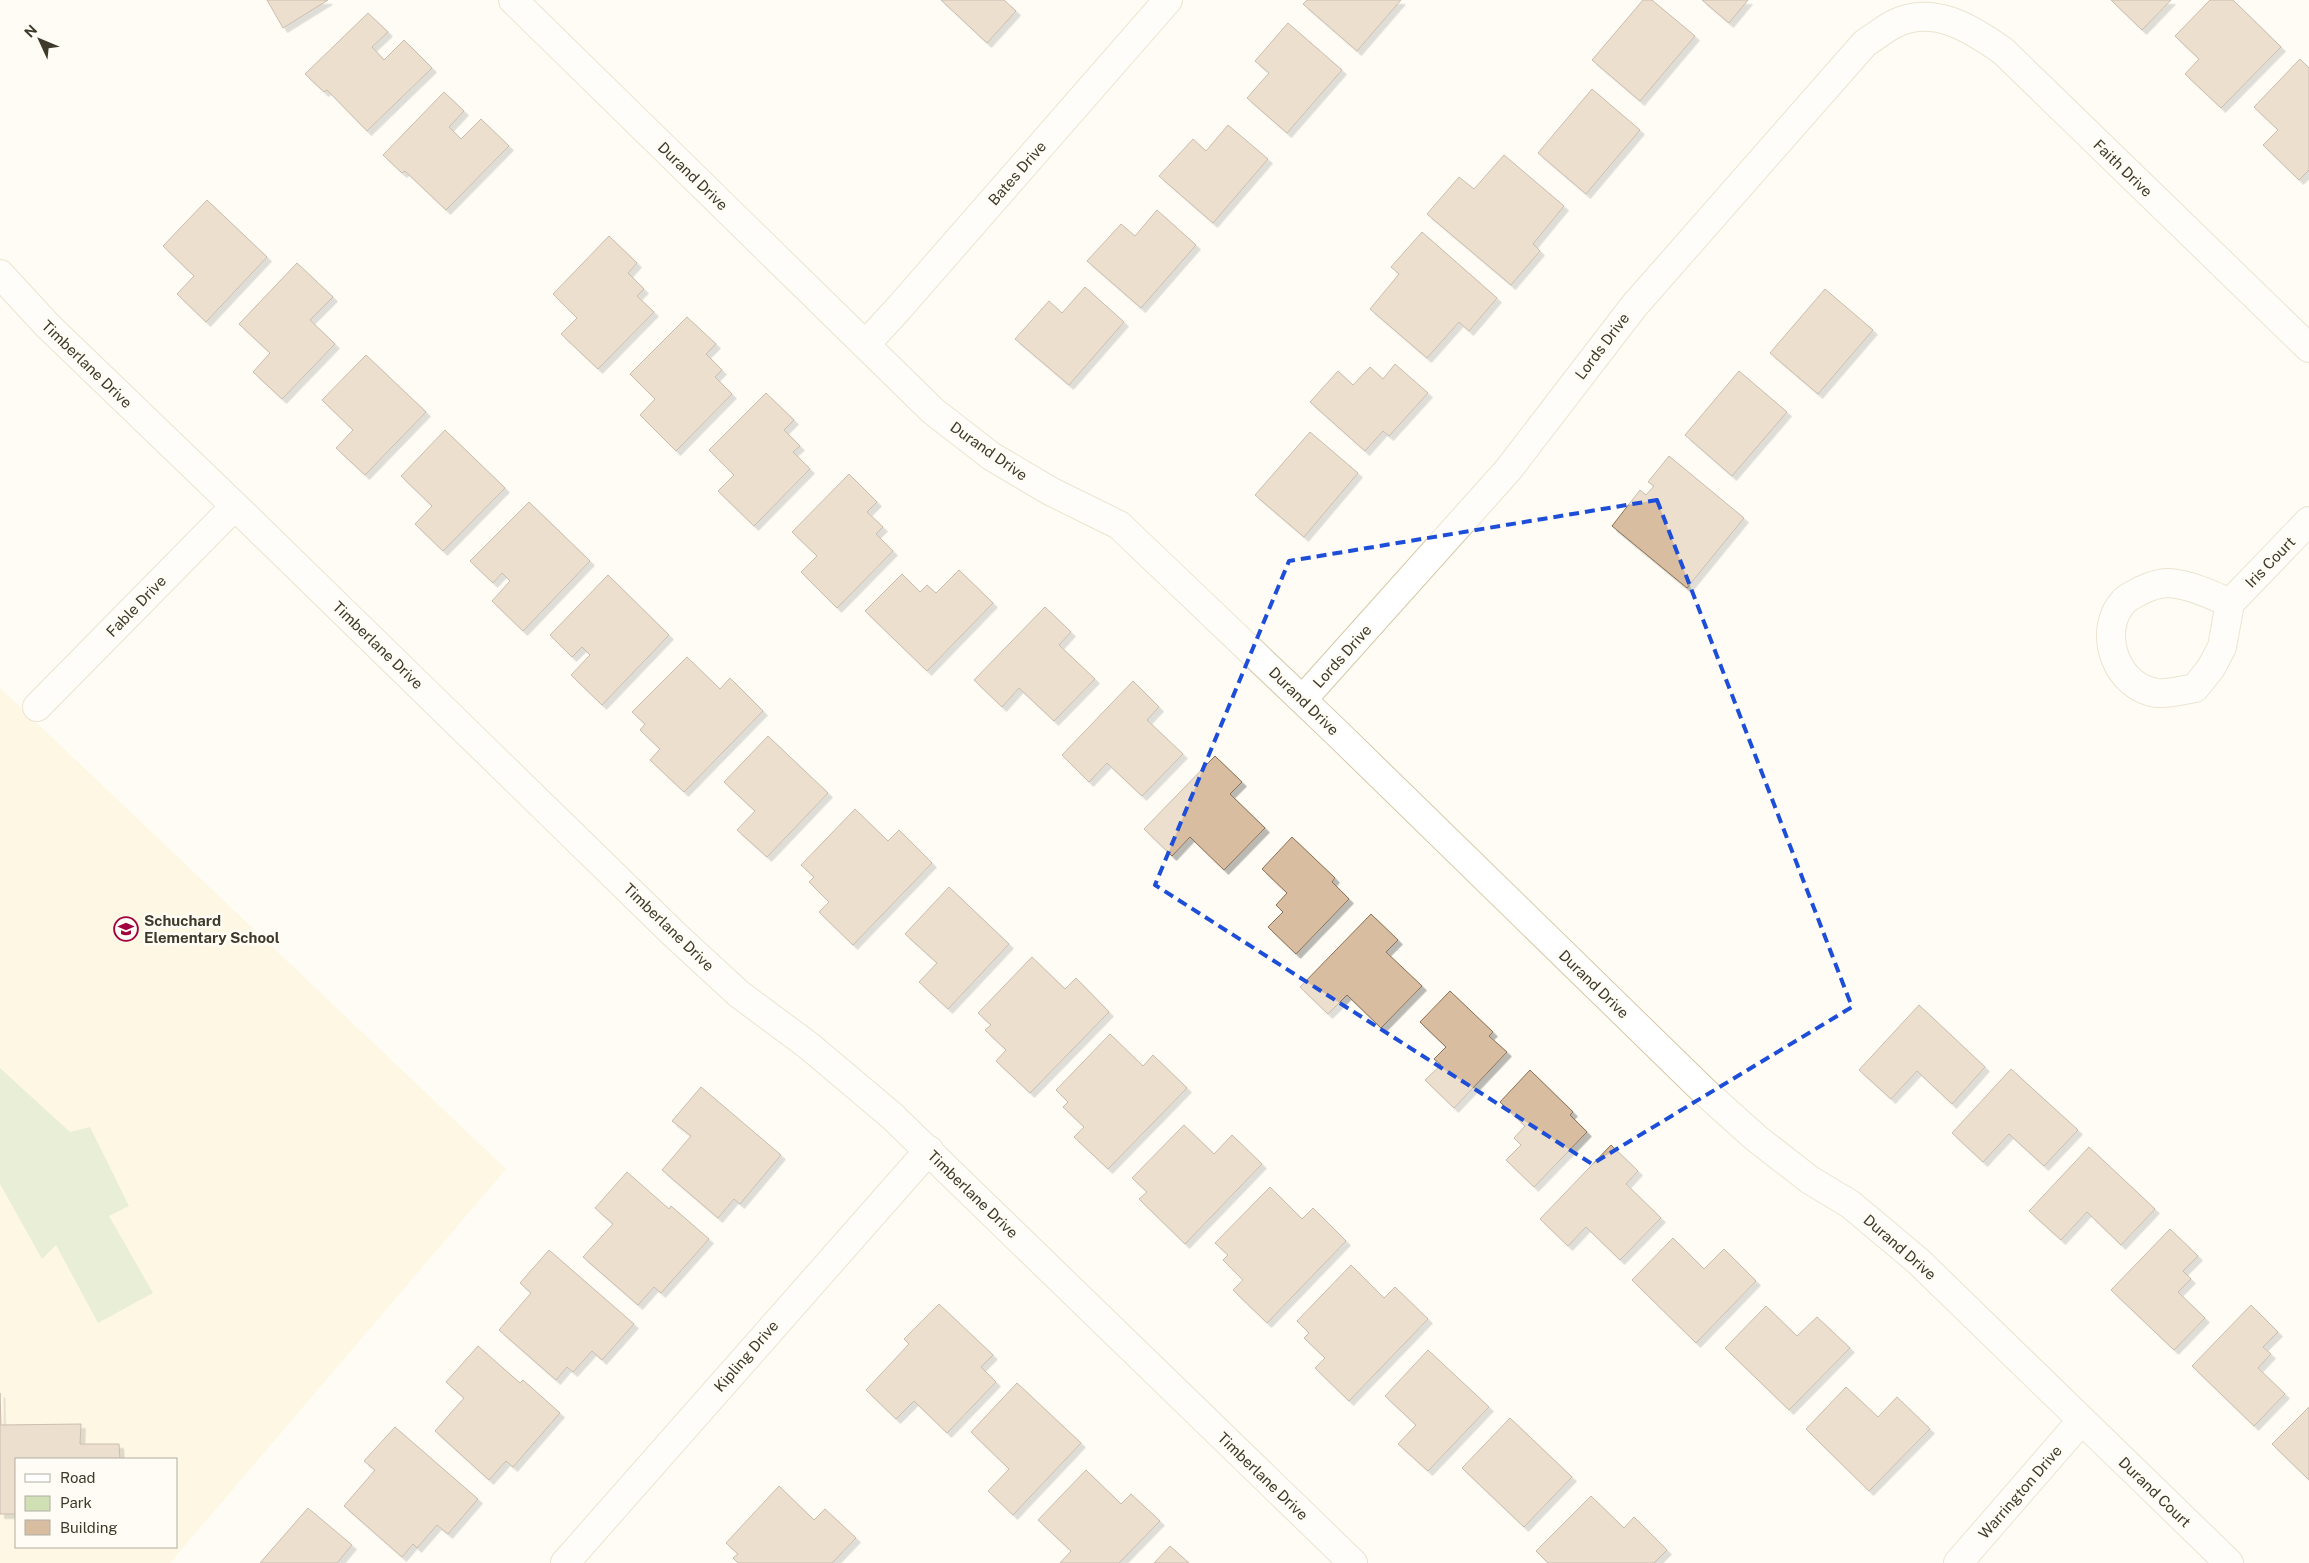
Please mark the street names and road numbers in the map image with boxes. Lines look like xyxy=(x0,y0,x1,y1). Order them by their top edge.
street label: Faith Drive xyxy=(2090,136,2156,200)
street label: Bates Drive xyxy=(985,138,1049,208)
street label: Durand Drive xyxy=(655,139,731,213)
street label: Lords Drive xyxy=(1572,309,1632,383)
street label: Timberlane Drive xyxy=(39,317,135,411)
street label: Durand Drive xyxy=(947,418,1031,484)
street label: Iris Court xyxy=(2242,533,2298,591)
street label: Fable Drive xyxy=(103,572,169,640)
street label: Timberlane Drive xyxy=(330,598,426,692)
street label: Lords Drive xyxy=(1309,621,1375,691)
street label: Durand Drive xyxy=(1266,664,1342,738)
street label: Timberlane Drive xyxy=(621,880,717,974)
street label: Durand Drive xyxy=(1556,947,1632,1021)
street label: Timberlane Drive xyxy=(925,1147,1021,1241)
street label: Durand Drive xyxy=(1860,1211,1940,1283)
street label: Kipling Drive xyxy=(710,1317,782,1395)
street label: Timberlane Drive xyxy=(1215,1429,1311,1523)
street label: Warrington Drive xyxy=(1975,1442,2065,1542)
street label: Durand Court xyxy=(2116,1453,2195,1531)

